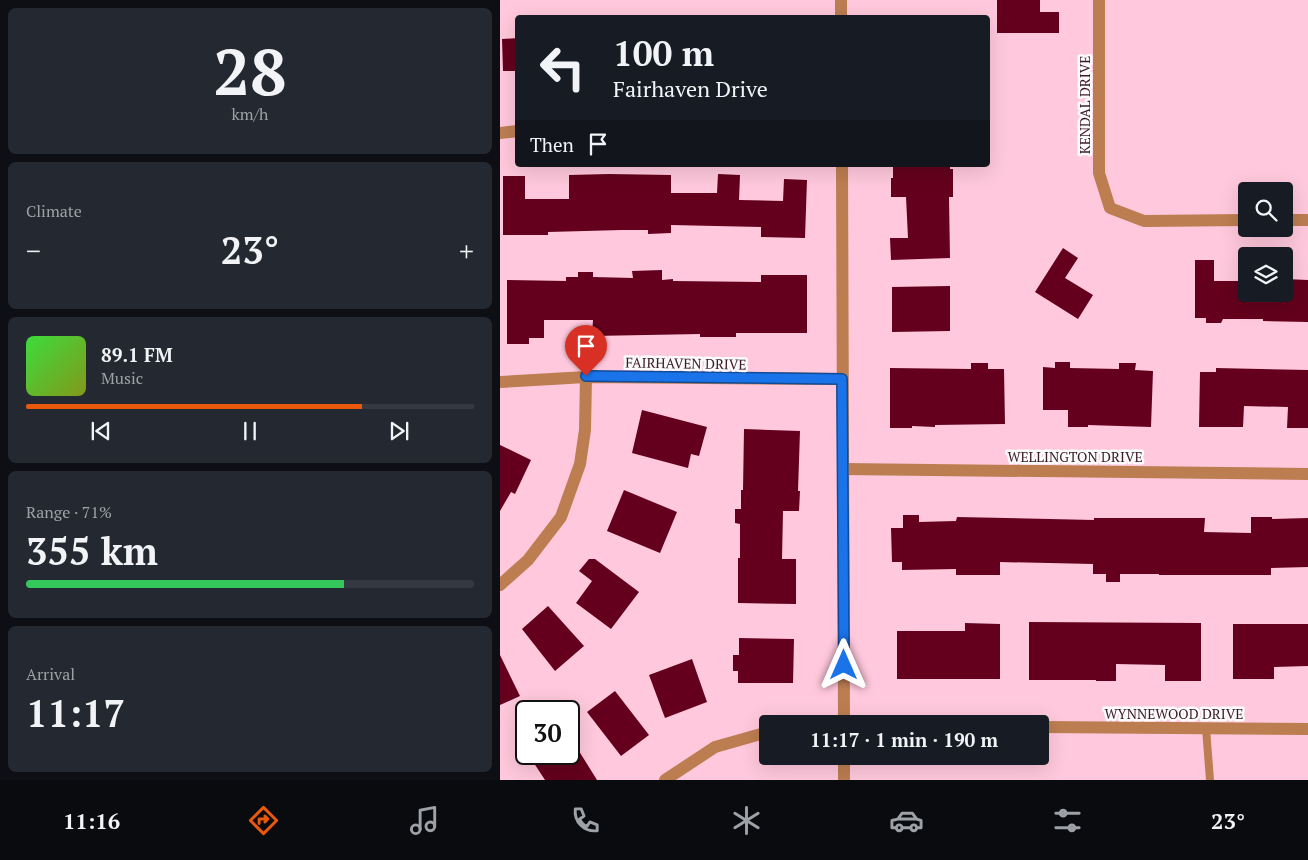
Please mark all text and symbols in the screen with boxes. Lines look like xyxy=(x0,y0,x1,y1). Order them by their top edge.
text: 28 xyxy=(213,27,287,114)
text: 100 m xyxy=(613,30,714,76)
icon: left xyxy=(530,35,595,100)
street label: KENDAL DRIVE xyxy=(1075,56,1094,154)
text: Fairhaven Drive xyxy=(613,74,768,103)
text: km/h xyxy=(232,103,268,125)
icon: arrive xyxy=(584,130,612,158)
text: Then xyxy=(530,132,574,157)
map controls xyxy=(1238,182,1293,302)
button: search xyxy=(1238,182,1293,237)
text: Climate xyxy=(26,200,82,222)
text: 23° xyxy=(221,225,279,275)
text: − xyxy=(26,232,41,269)
text: + xyxy=(459,232,474,269)
button: layers xyxy=(1238,247,1293,302)
pin xyxy=(565,325,607,376)
icon: arrive xyxy=(572,332,600,360)
text: 89.1 FM xyxy=(101,342,173,367)
street label: FAIRHAVEN DRIVE xyxy=(625,352,747,374)
text: Music xyxy=(101,367,143,389)
icon: previous xyxy=(87,417,115,445)
icon: pause xyxy=(236,417,264,445)
icon: next xyxy=(385,417,413,445)
street label: WELLINGTON DRIVE xyxy=(1007,447,1143,466)
text: Range · 71% xyxy=(26,501,112,523)
text: 355 km xyxy=(26,526,158,576)
position arrow xyxy=(817,638,869,690)
text: Arrival xyxy=(26,663,75,685)
text: 11:17 xyxy=(26,688,125,738)
speed limit sign: 30 xyxy=(515,700,580,765)
street label: WYNNEWOOD DRIVE xyxy=(1105,704,1243,723)
text: 11:17 · 1 min · 190 m xyxy=(810,727,998,752)
icon: directions xyxy=(246,803,281,838)
icon: music xyxy=(407,803,442,838)
icon: phone xyxy=(568,803,603,838)
icon: climate xyxy=(729,803,764,838)
icon: car xyxy=(889,803,924,838)
icon: filters xyxy=(1050,803,1085,838)
text: 11:16 xyxy=(63,806,120,835)
text: 23° xyxy=(1211,806,1245,835)

